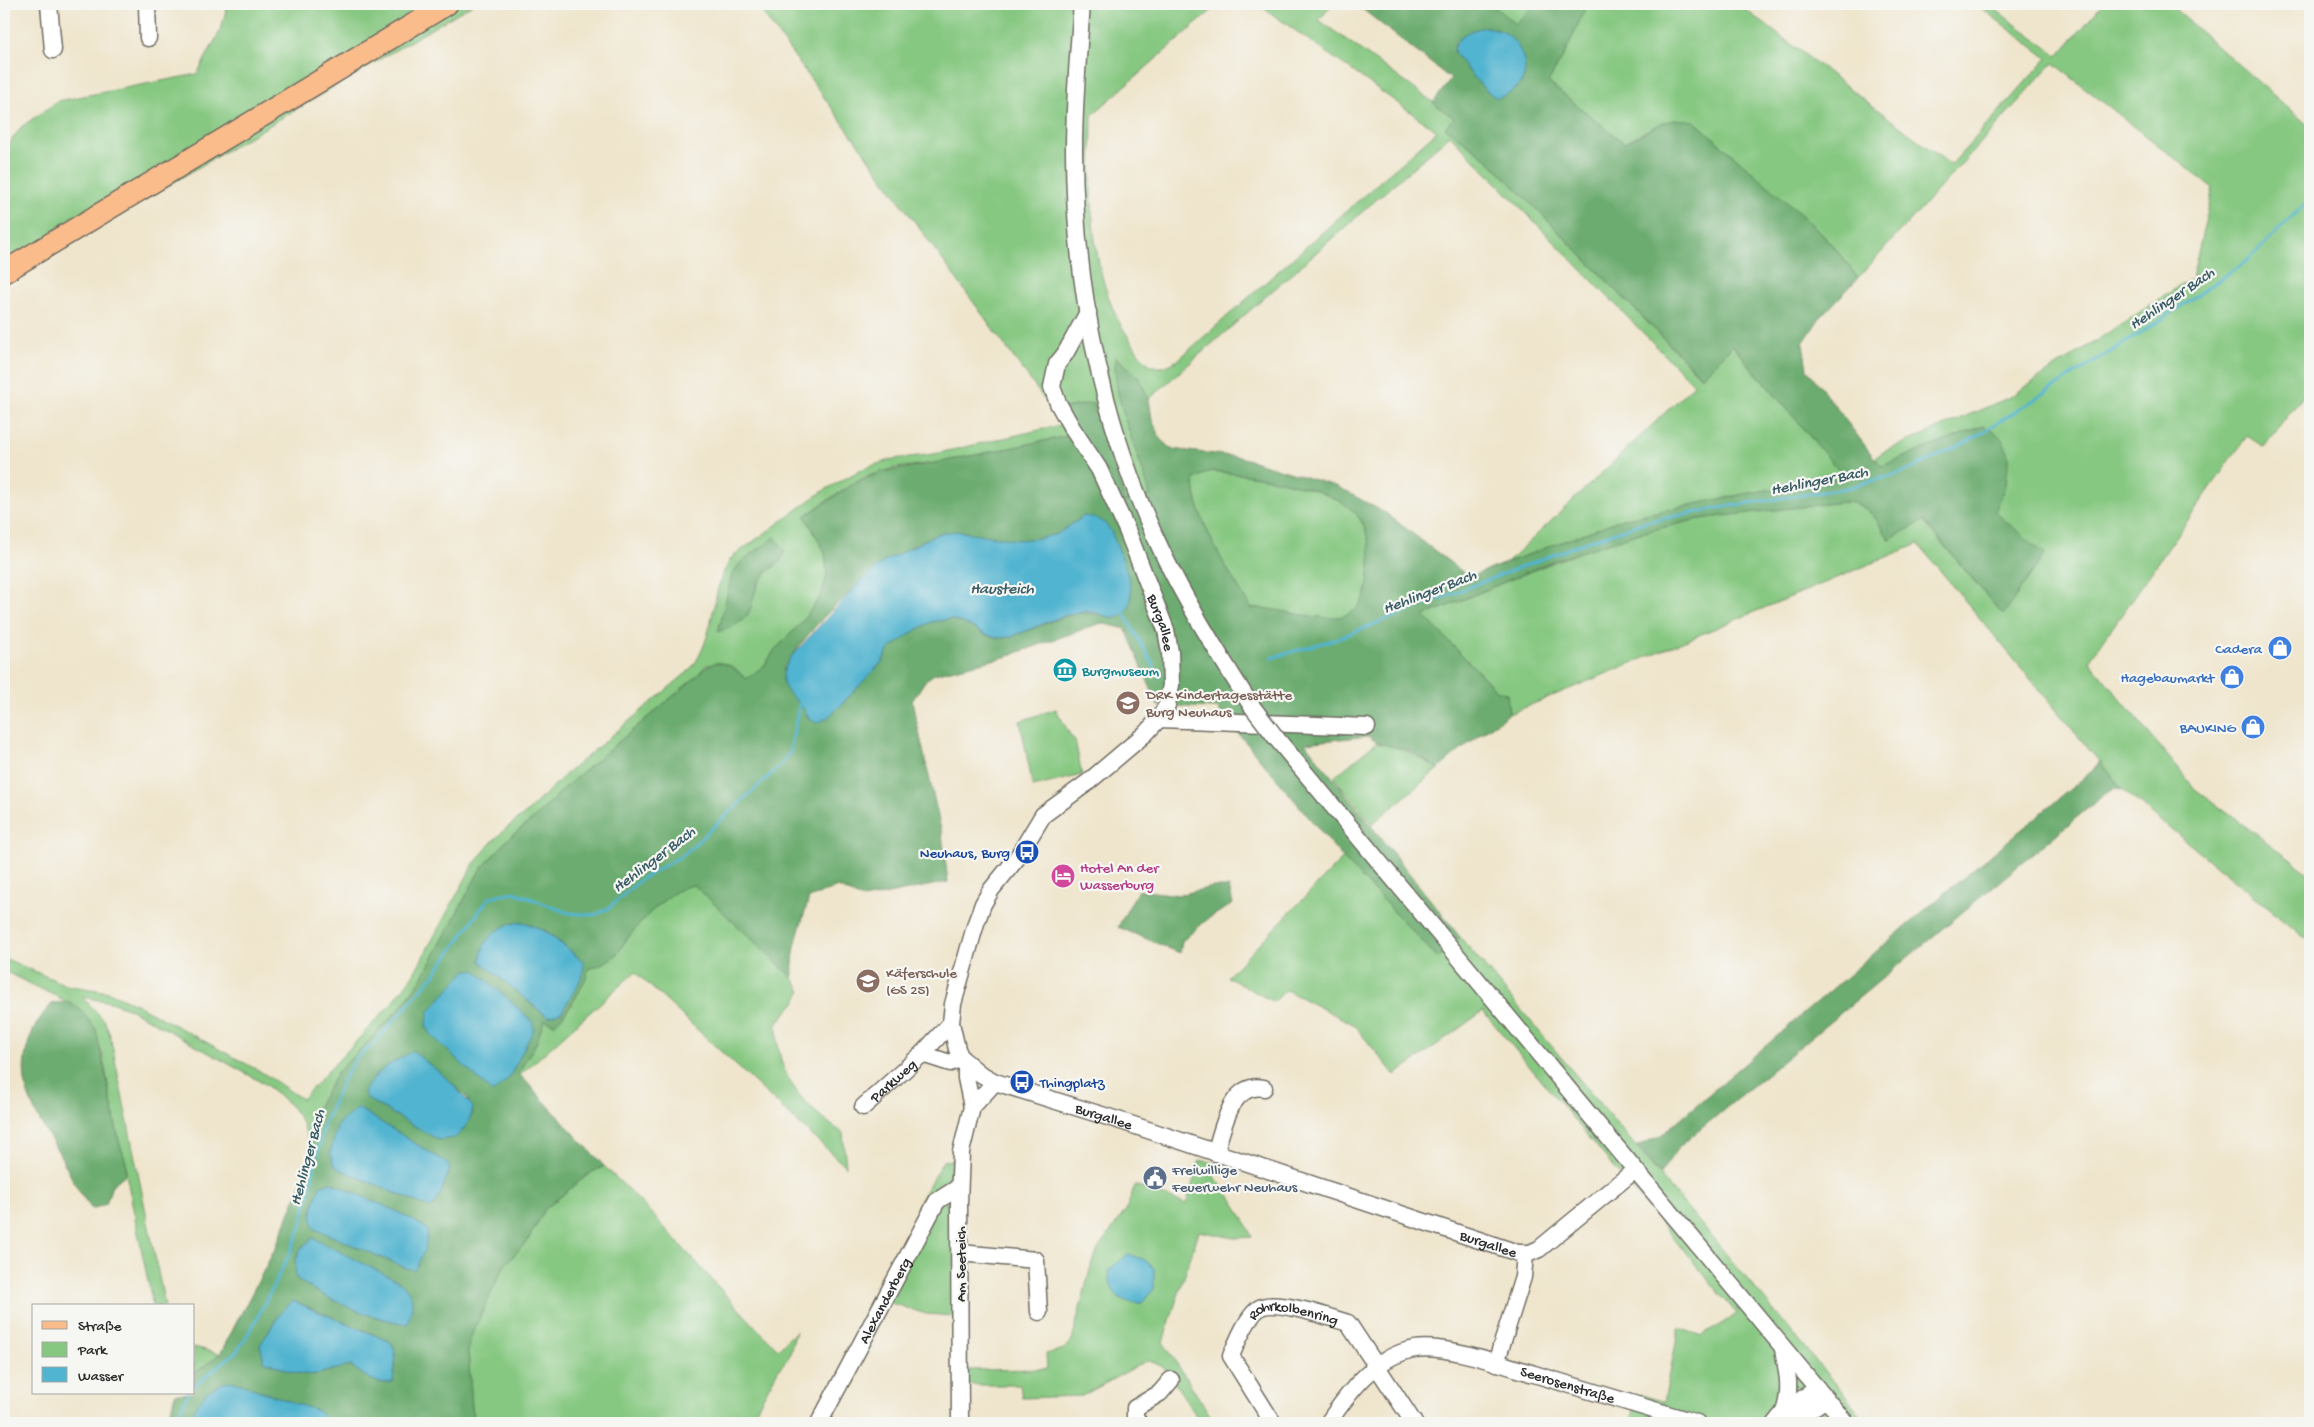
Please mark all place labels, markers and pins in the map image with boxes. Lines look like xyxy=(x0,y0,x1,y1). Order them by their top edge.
shop icon: Cadera xyxy=(2267,635,2293,661)
place label: Cadera xyxy=(2215,641,2263,659)
museum icon: Burgmuseum xyxy=(1052,657,1078,683)
place label: Burgmuseum xyxy=(1081,663,1160,681)
shop icon: Hagebaumarkt xyxy=(2219,664,2245,690)
place label: Hagebaumarkt xyxy=(2120,670,2216,688)
place label: DRK Kindertagesstätte Burg Neuhaus xyxy=(1145,687,1292,722)
school or university icon: DRK Kindertagesstätte Burg Neuhaus xyxy=(1115,690,1141,716)
shop icon: BAUKING xyxy=(2240,714,2266,740)
place label: BAUKING xyxy=(2179,720,2237,738)
bus stop icon: Neuhaus, Burg xyxy=(1014,839,1040,865)
place label: Neuhaus, Burg xyxy=(920,845,1010,863)
place label: Hotel An der Wasserburg xyxy=(1080,860,1160,895)
hotel icon: Hotel An der Wasserburg xyxy=(1050,863,1076,889)
place label: Käferschule (GS 25) xyxy=(886,965,957,1000)
school or university icon: Käferschule (GS 25) xyxy=(855,968,881,994)
bus stop icon: Thingplatz xyxy=(1009,1069,1035,1095)
place label: Thingplatz xyxy=(1039,1075,1105,1093)
place label: Freiwillige Feuerwehr Neuhaus xyxy=(1171,1162,1298,1197)
public building icon: Freiwillige Feuerwehr Neuhaus xyxy=(1142,1165,1168,1191)

